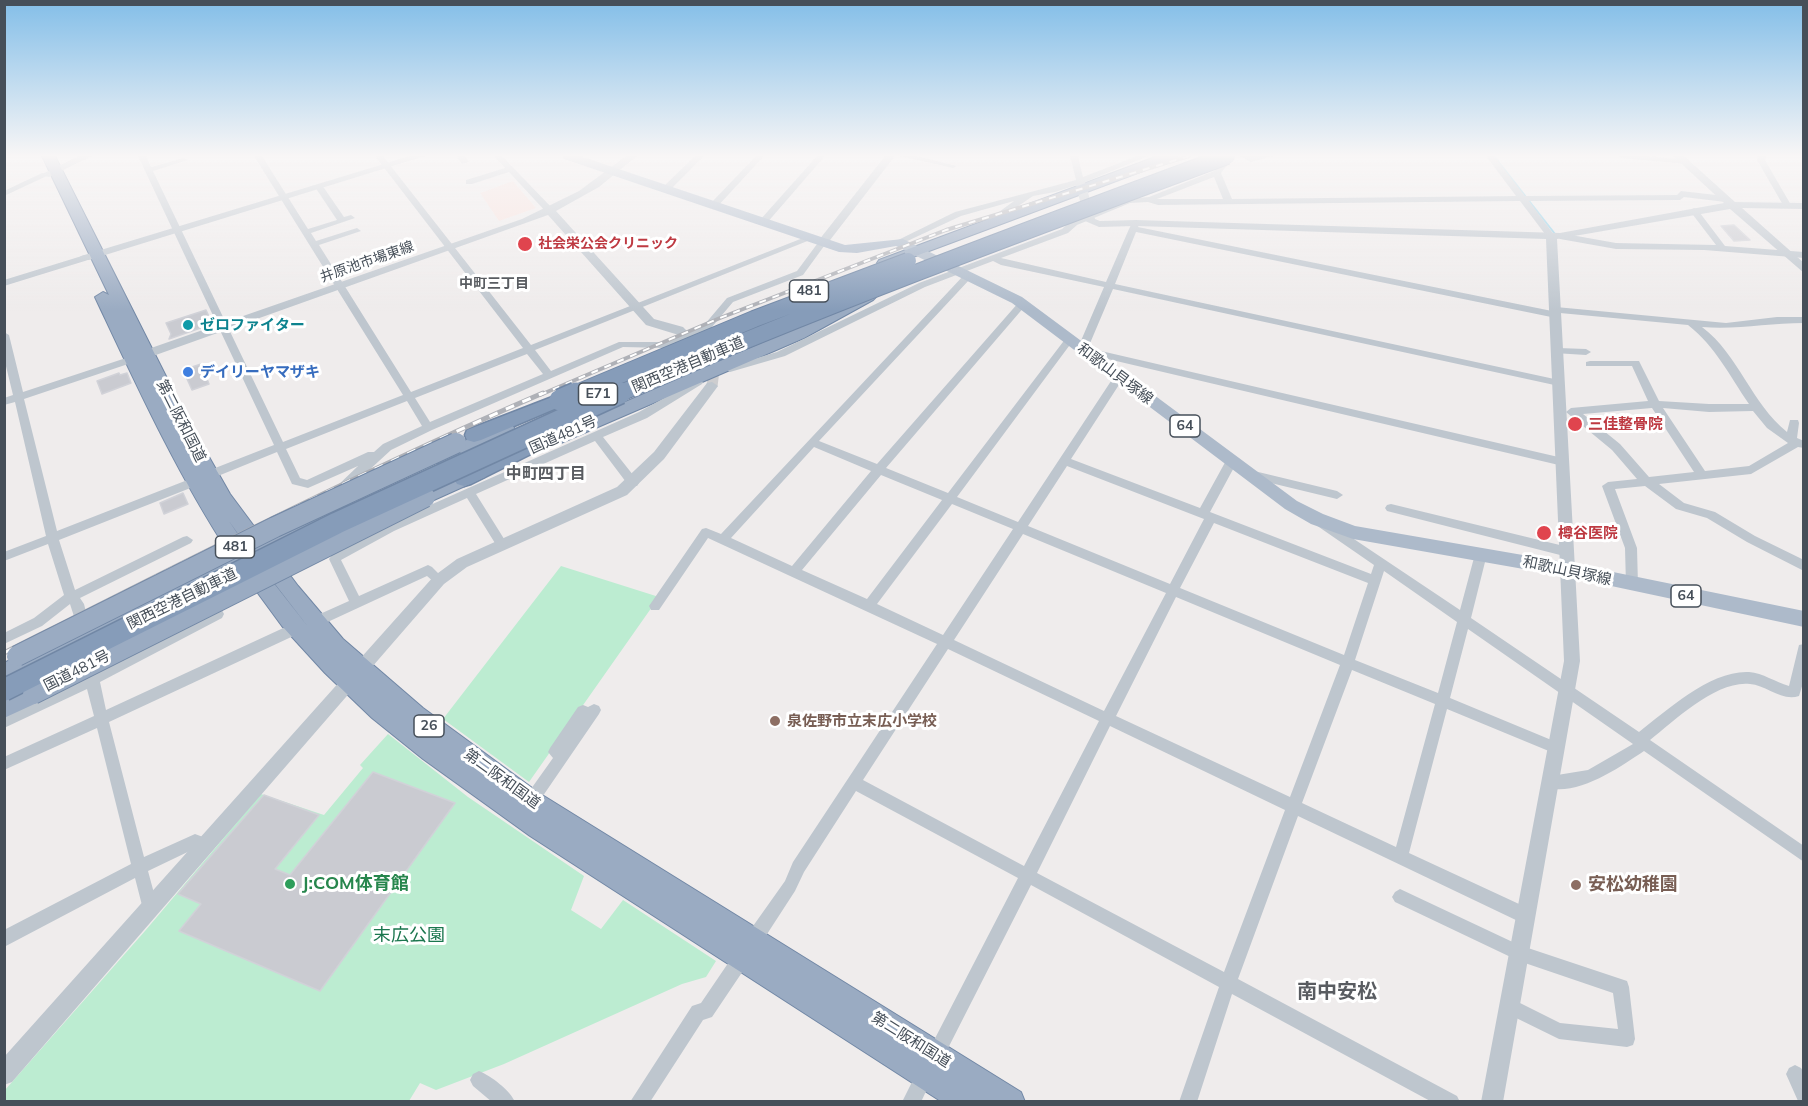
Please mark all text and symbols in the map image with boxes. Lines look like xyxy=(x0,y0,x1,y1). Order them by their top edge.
marker: 社会栄公会クリニック xyxy=(516,235,534,253)
place label: 社会栄公会クリニック xyxy=(538,236,678,252)
street label: 井原池市場東線 xyxy=(318,238,416,286)
district label: 中町三丁目 xyxy=(459,276,529,292)
road number: 481 xyxy=(790,280,828,302)
place label: ゼロファイター xyxy=(200,316,305,334)
marker: ゼロファイター xyxy=(181,318,195,332)
street label: 関西空港自動車道 xyxy=(629,333,747,397)
street label: 和歌山貝塚線 xyxy=(1074,340,1156,408)
place label: デイリーヤマザキ xyxy=(200,363,320,381)
marker: デイリーヤマザキ xyxy=(181,365,195,379)
street label: 第二阪和国道 xyxy=(153,377,209,465)
road number: E71 xyxy=(578,383,618,405)
street label: 国道481号 xyxy=(526,412,600,458)
road number: 64 xyxy=(1170,415,1200,437)
marker: 三佳整骨院 xyxy=(1566,415,1584,433)
place label: 三佳整骨院 xyxy=(1588,415,1663,433)
district label: 中町四丁目 xyxy=(506,464,586,484)
marker: 樽谷医院 xyxy=(1535,524,1553,542)
place label: 樽谷医院 xyxy=(1558,524,1618,542)
road number: 481 xyxy=(216,536,254,558)
street label: 和歌山貝塚線 xyxy=(1521,553,1613,589)
street label: 関西空港自動車道 xyxy=(124,565,240,633)
road number: 64 xyxy=(1671,585,1701,607)
street label: 国道481号 xyxy=(41,647,113,695)
place label: 泉佐野市立末広小学校 xyxy=(787,712,937,730)
marker: 泉佐野市立末広小学校 xyxy=(768,714,782,728)
road number: 26 xyxy=(414,715,444,737)
street label: 第二阪和国道 xyxy=(460,745,544,813)
place label: J:COM体育館 xyxy=(302,873,409,895)
place label: 安松幼稚園 xyxy=(1588,874,1678,896)
marker: J:COM体育館 xyxy=(283,877,297,891)
marker: 安松幼稚園 xyxy=(1569,878,1583,892)
park label: 末広公園 xyxy=(373,925,445,947)
district label: 南中安松 xyxy=(1297,980,1377,1004)
street label: 第二阪和国道 xyxy=(868,1009,954,1071)

